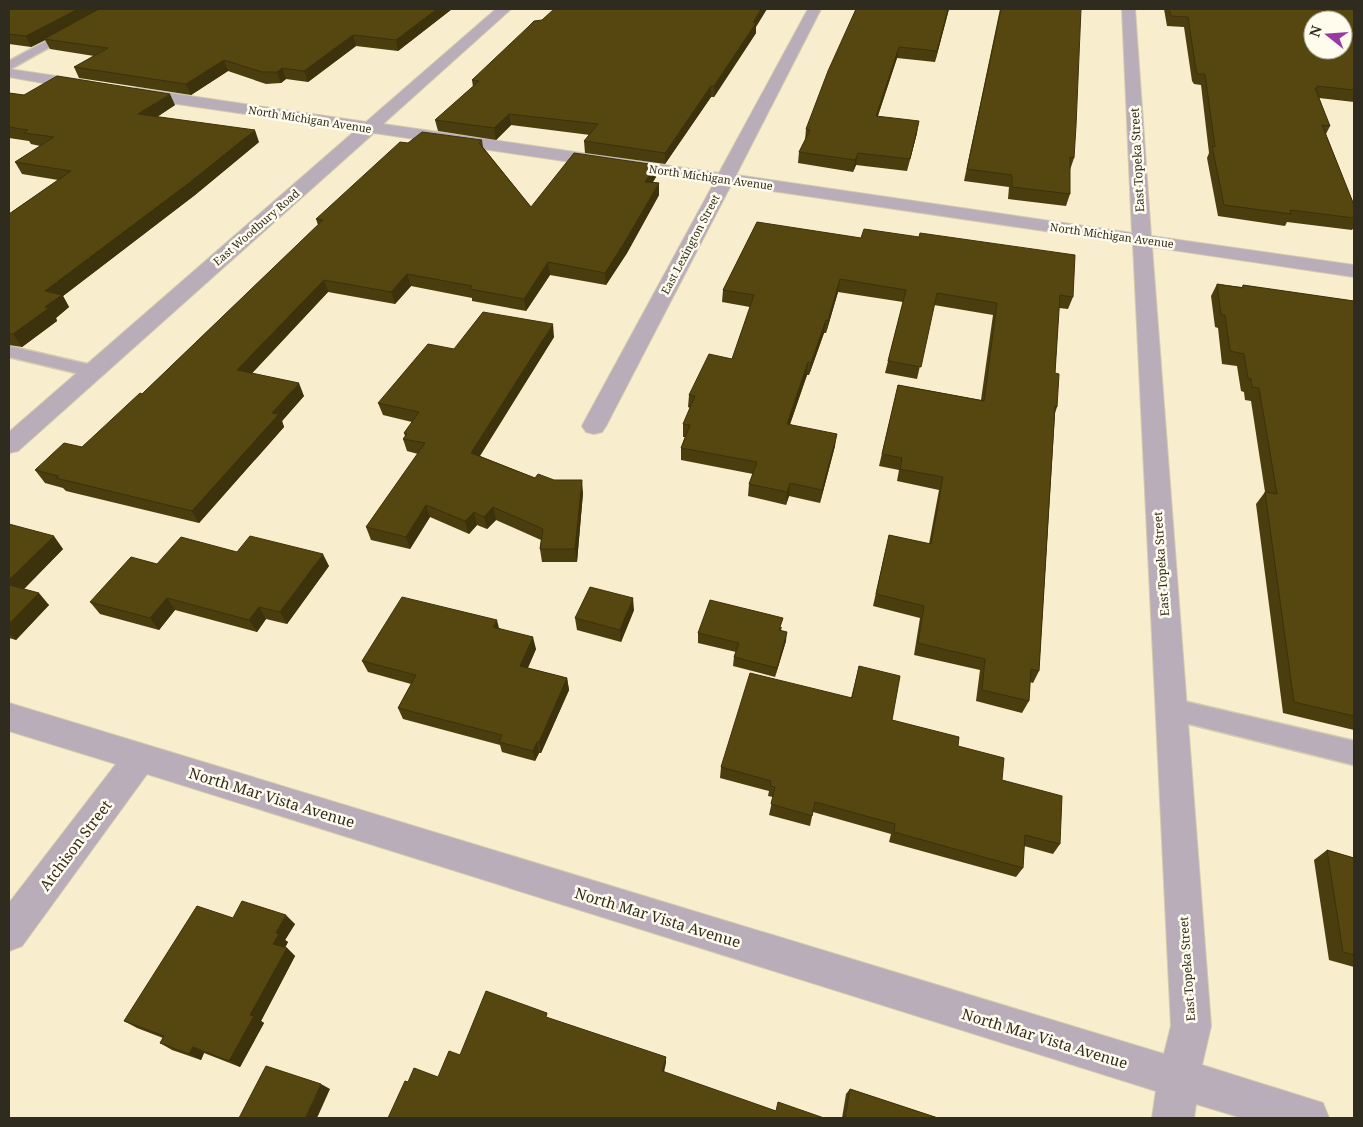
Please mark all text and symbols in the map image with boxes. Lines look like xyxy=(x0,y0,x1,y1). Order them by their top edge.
north arrow xyxy=(1303,10,1353,60)
text: N xyxy=(1304,23,1326,39)
street label: North Michigan Avenue xyxy=(247,102,373,136)
street label: East Topeka Street xyxy=(1126,107,1148,213)
street label: North Michigan Avenue xyxy=(648,161,774,193)
street label: East Woodbury Road xyxy=(210,185,302,269)
street label: East Lexington Street xyxy=(657,191,723,297)
street label: North Michigan Avenue xyxy=(1049,219,1175,251)
street label: East Topeka Street xyxy=(1149,511,1173,617)
street label: North Mar Vista Avenue xyxy=(187,762,357,832)
street label: Atchison Street xyxy=(34,796,116,894)
street label: North Mar Vista Avenue xyxy=(573,882,743,952)
street label: East Topeka Street xyxy=(1175,916,1199,1022)
street label: North Mar Vista Avenue xyxy=(960,1003,1130,1073)

